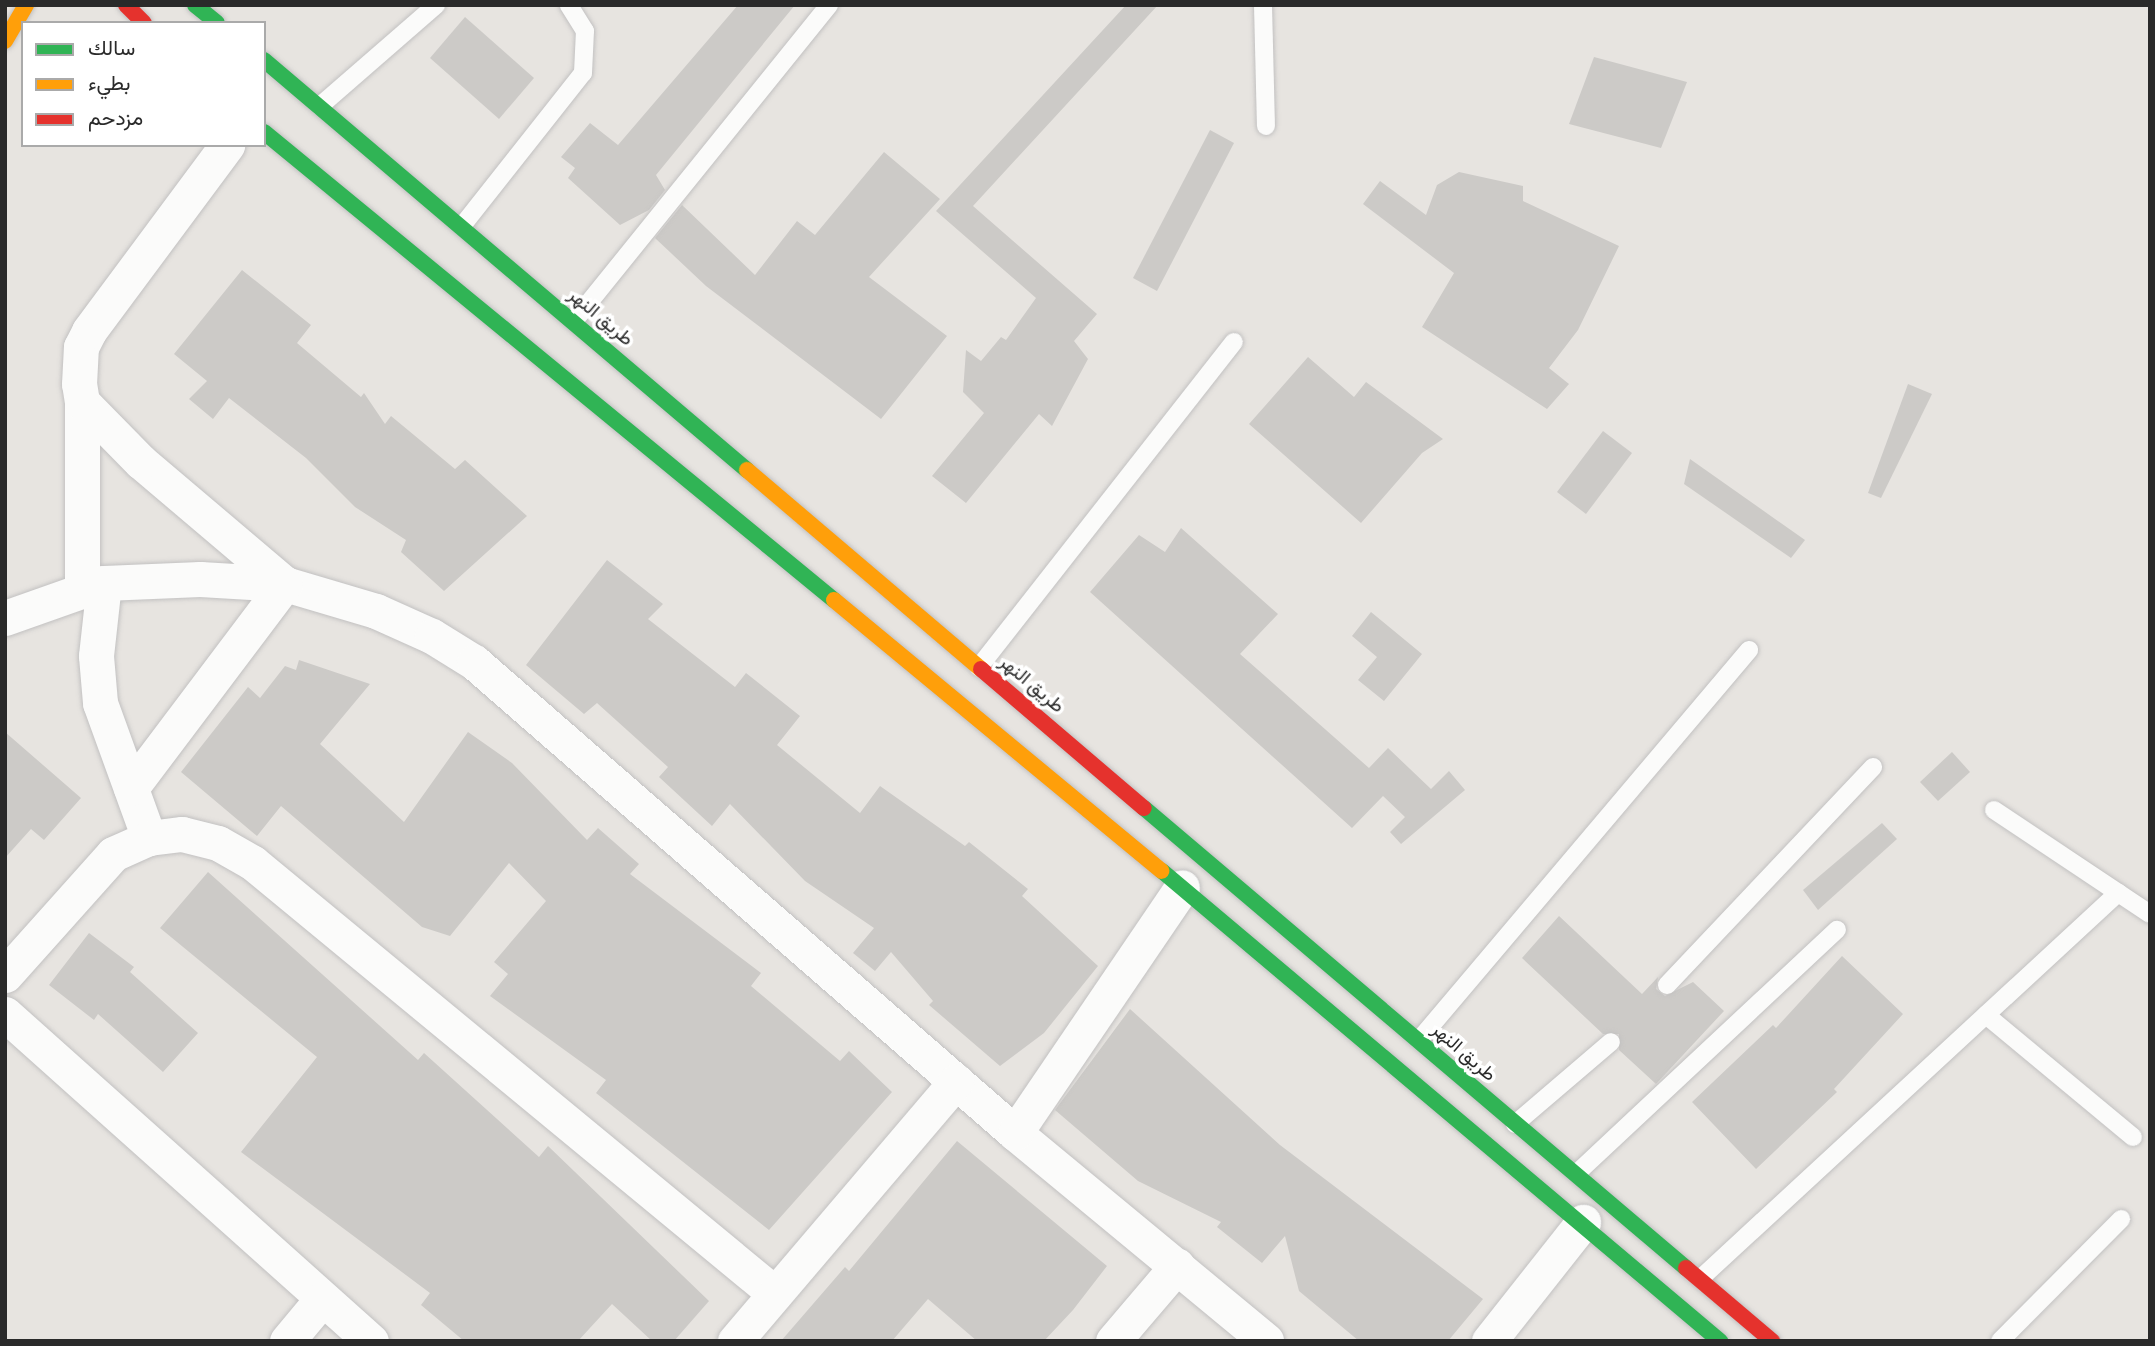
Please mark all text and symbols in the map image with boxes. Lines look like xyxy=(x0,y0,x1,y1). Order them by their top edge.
legend xyxy=(21,21,266,147)
text: سالك xyxy=(88,36,135,60)
text: بطيء xyxy=(88,71,131,95)
text: مزدحم xyxy=(88,106,143,130)
street label: طريق النهر xyxy=(564,283,638,351)
street label: طريق النهر xyxy=(995,650,1069,718)
street label: طريق النهر xyxy=(1427,1018,1501,1086)

